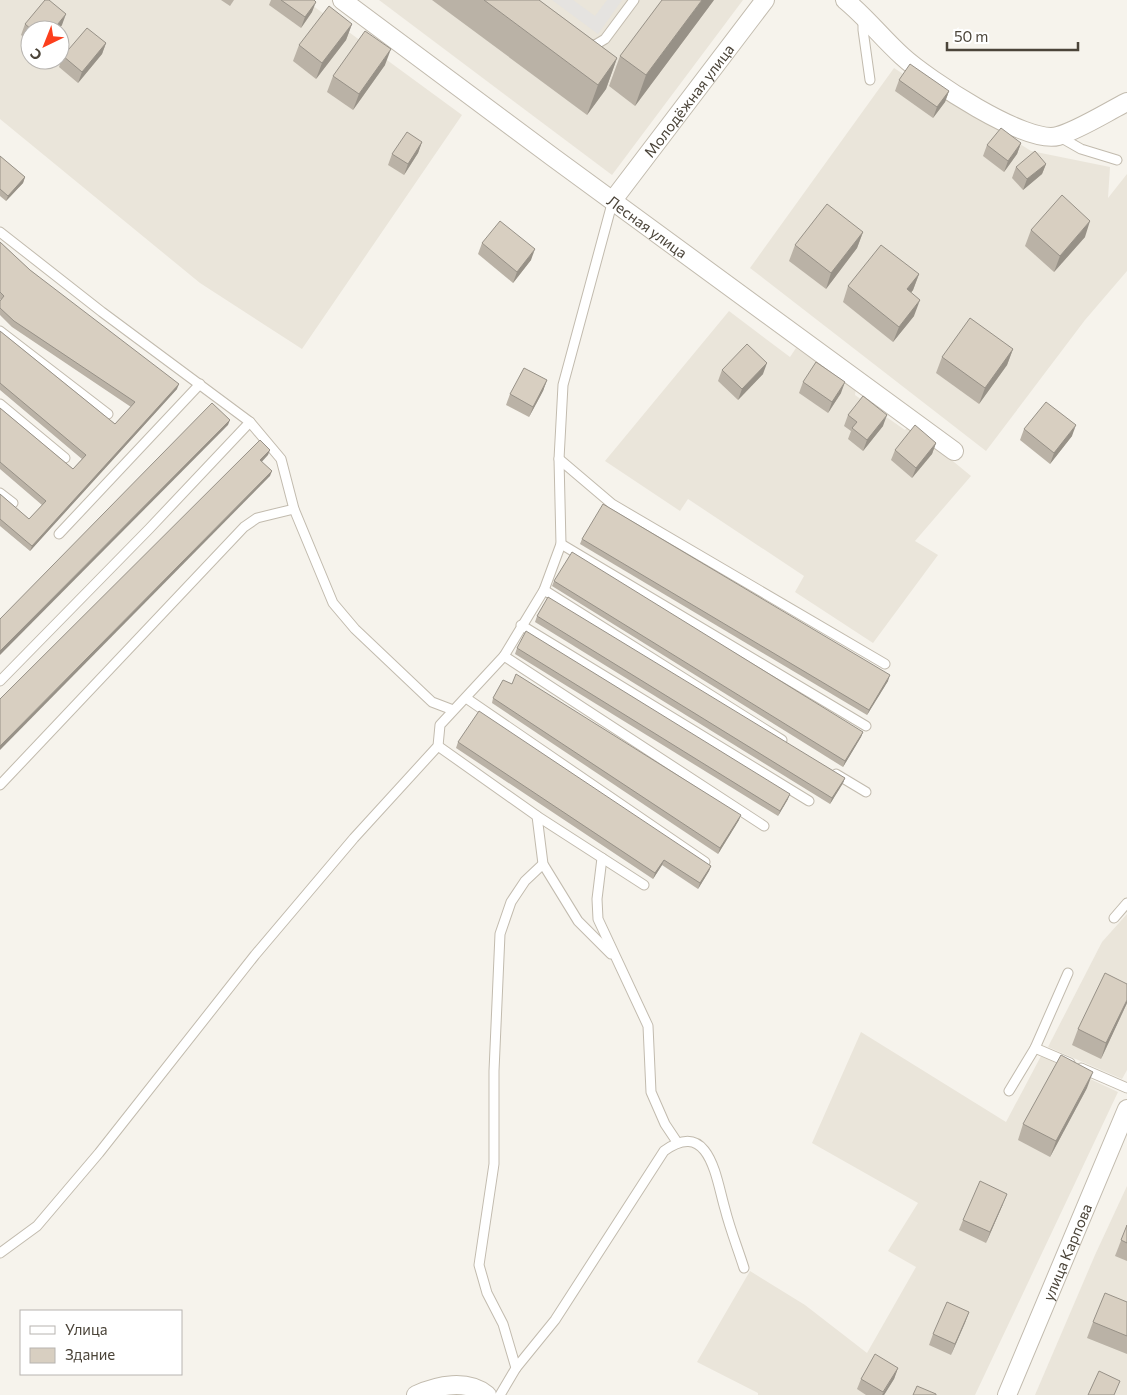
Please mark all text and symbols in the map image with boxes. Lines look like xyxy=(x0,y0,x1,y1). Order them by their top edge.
north arrow xyxy=(20,20,70,70)
scale bar xyxy=(947,20,1078,52)
text: 50 m xyxy=(954,27,988,45)
street label: Молодёжная улица xyxy=(640,40,737,161)
text: С xyxy=(26,45,45,64)
street label: Лесная улица xyxy=(604,191,691,262)
street label: улица Карпова xyxy=(1039,1201,1095,1303)
legend xyxy=(20,1310,182,1375)
text: Улица xyxy=(65,1320,107,1338)
text: Здание xyxy=(65,1345,115,1363)

